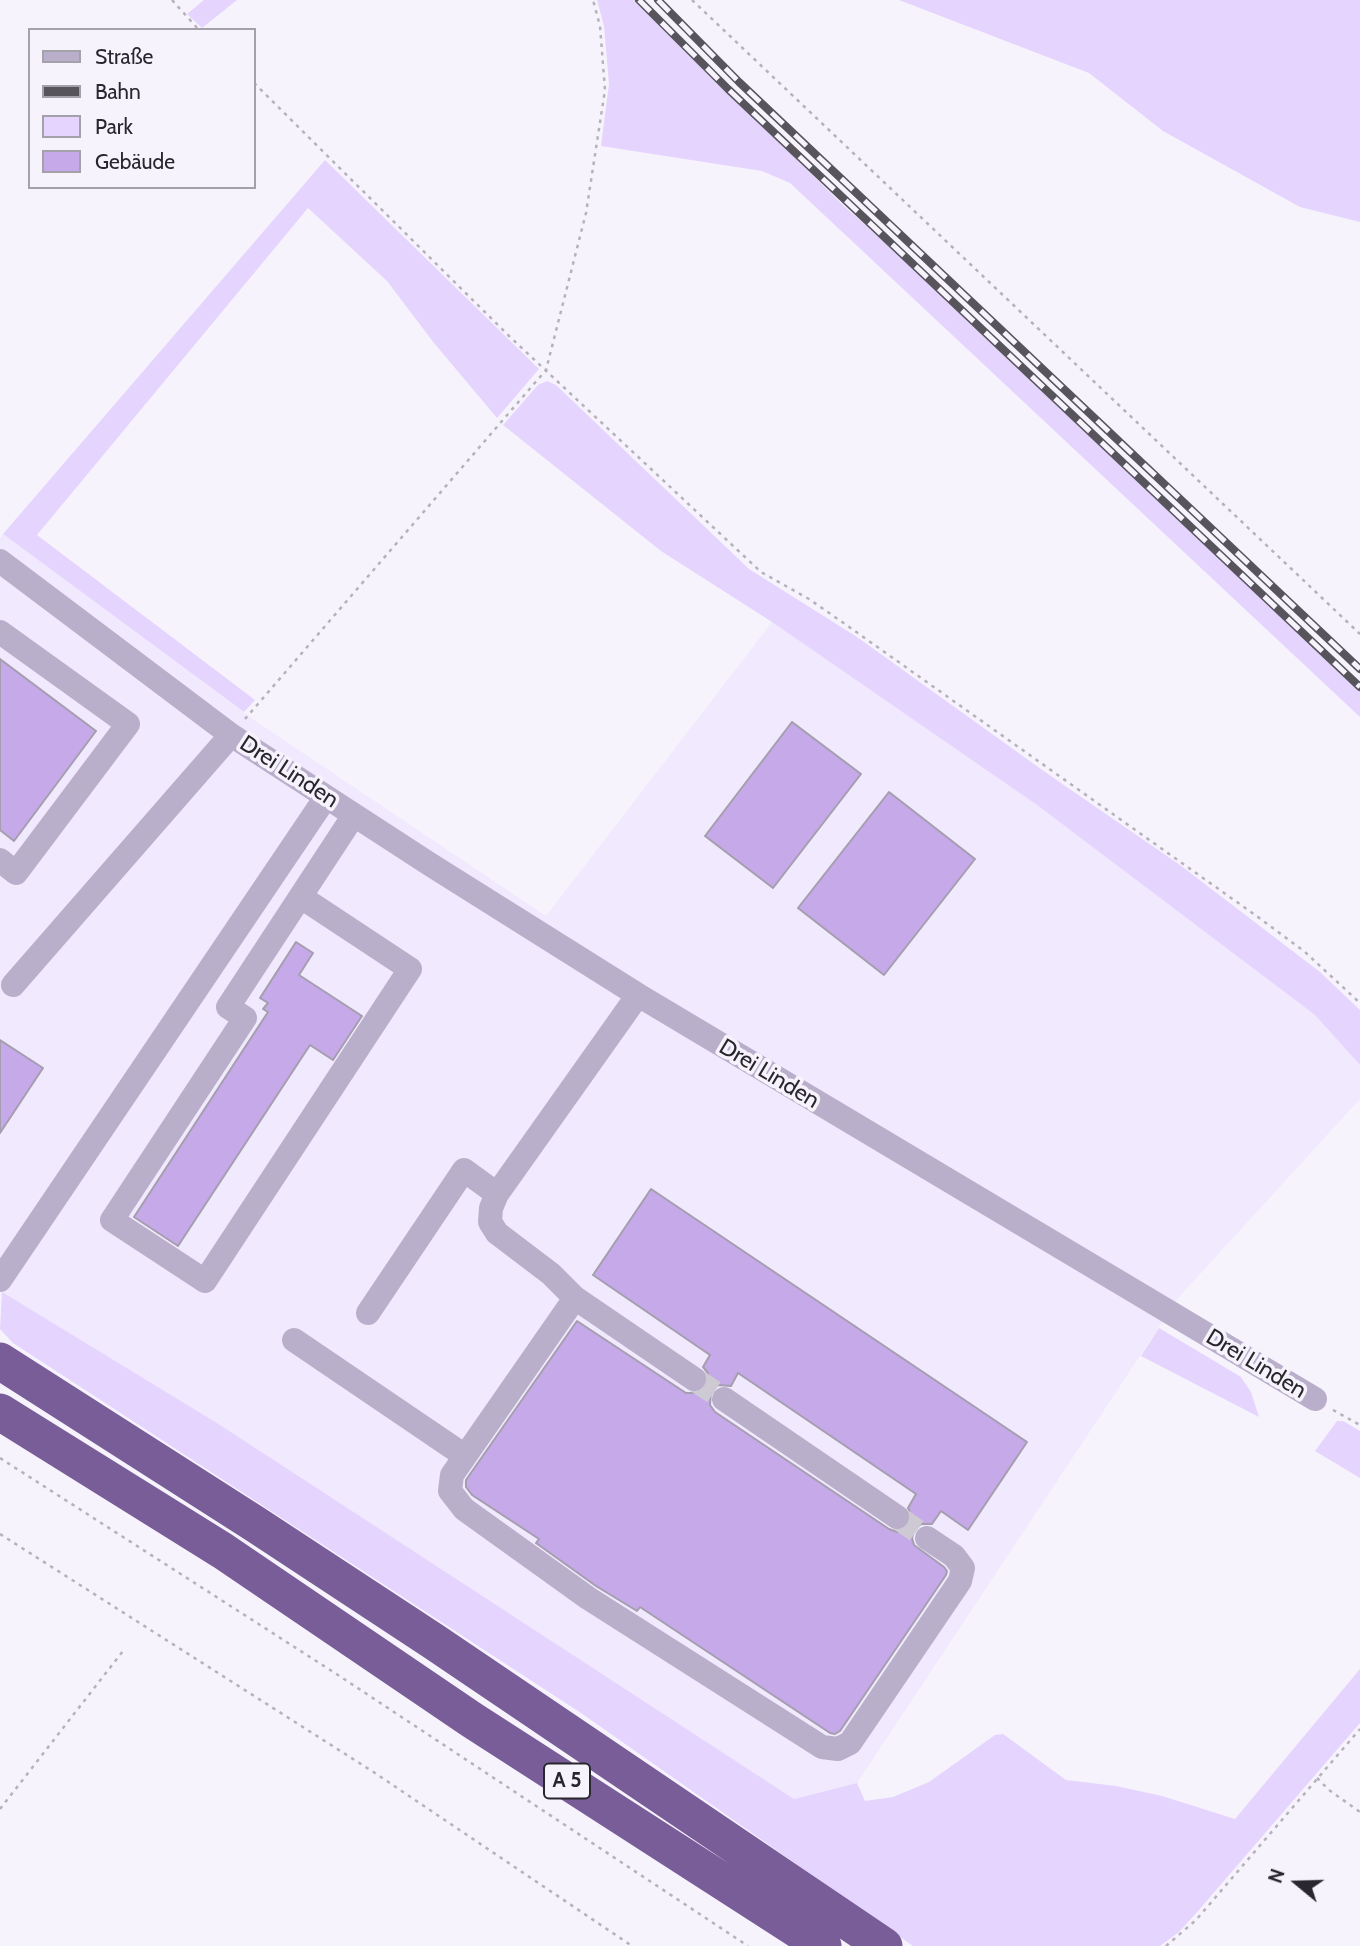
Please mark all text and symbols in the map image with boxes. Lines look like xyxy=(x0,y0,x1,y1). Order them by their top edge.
legend xyxy=(28,28,256,189)
text: Straße xyxy=(95,44,153,69)
text: Bahn xyxy=(95,79,141,104)
text: Park xyxy=(95,114,133,139)
text: Gebäude xyxy=(95,149,175,174)
street label: Drei Linden xyxy=(235,730,343,814)
street label: Drei Linden xyxy=(714,1033,824,1115)
street label: Drei Linden xyxy=(1201,1323,1311,1405)
road number: A 5 xyxy=(544,1764,590,1798)
north arrow xyxy=(1262,1848,1332,1918)
text: N xyxy=(1264,1866,1290,1886)

